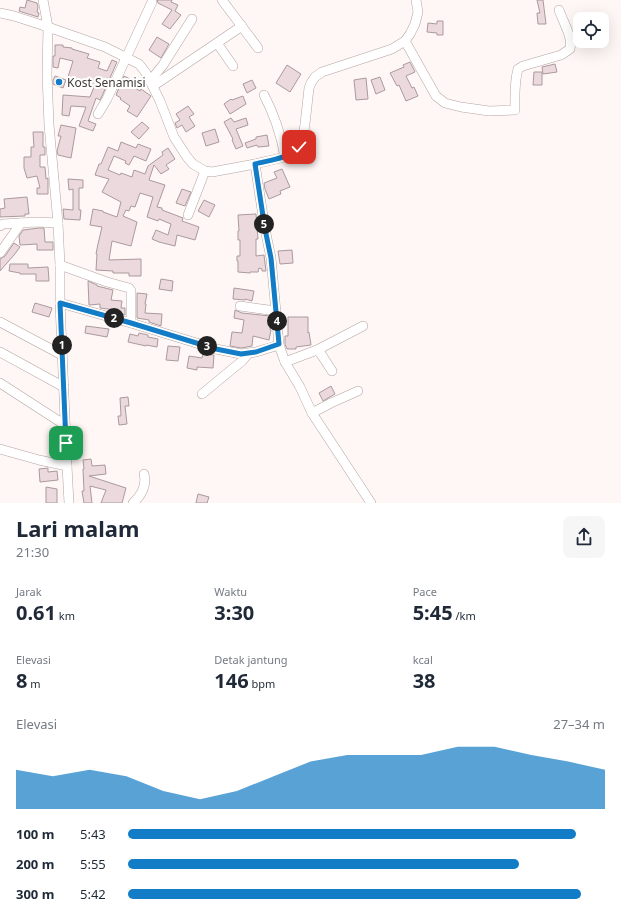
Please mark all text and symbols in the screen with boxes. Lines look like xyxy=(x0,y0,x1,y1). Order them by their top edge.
map controls xyxy=(573,12,609,48)
button: locate xyxy=(573,12,609,48)
place label: Kost Senamisi xyxy=(67,74,146,91)
marker: Kost Senamisi xyxy=(54,77,64,87)
pin xyxy=(282,130,316,164)
icon: check xyxy=(288,136,310,158)
pin: 5 xyxy=(254,214,274,234)
text: 5 xyxy=(261,216,267,231)
pin: 2 xyxy=(104,308,124,328)
text: 2 xyxy=(111,310,117,325)
pin: 4 xyxy=(267,311,287,331)
text: 4 xyxy=(274,313,280,328)
pin: 1 xyxy=(52,335,72,355)
pin: 3 xyxy=(197,336,217,356)
text: 1 xyxy=(59,337,65,352)
text: 3 xyxy=(204,338,210,353)
pin xyxy=(49,426,83,460)
icon: arrive xyxy=(55,432,77,454)
text: Lari malam xyxy=(16,513,139,543)
button: share xyxy=(563,516,605,558)
text: 21:30 xyxy=(16,543,49,561)
text: Jarak xyxy=(16,584,42,599)
text: Waktu xyxy=(214,584,247,599)
text: Pace xyxy=(413,584,437,599)
text: 0.61 xyxy=(16,599,56,626)
text: 3:30 xyxy=(214,599,254,626)
text: 5:45 xyxy=(413,599,453,626)
text: km xyxy=(56,608,75,623)
text: /km xyxy=(453,608,476,623)
text: Elevasi xyxy=(16,652,51,667)
text: Detak jantung xyxy=(214,652,288,667)
text: kcal xyxy=(413,652,433,667)
text: 8 xyxy=(16,667,27,694)
text: 146 xyxy=(214,667,249,694)
text: 38 xyxy=(413,667,436,694)
text: m xyxy=(27,676,41,691)
text: bpm xyxy=(249,676,275,691)
text: Elevasi xyxy=(16,715,57,733)
text: 27–34 m xyxy=(553,715,605,733)
text: 100 m xyxy=(16,825,54,843)
text: 5:43 xyxy=(80,825,106,843)
text: 200 m xyxy=(16,855,54,873)
text: 5:55 xyxy=(80,855,106,873)
text: 300 m xyxy=(16,885,54,903)
text: 5:42 xyxy=(80,885,106,903)

